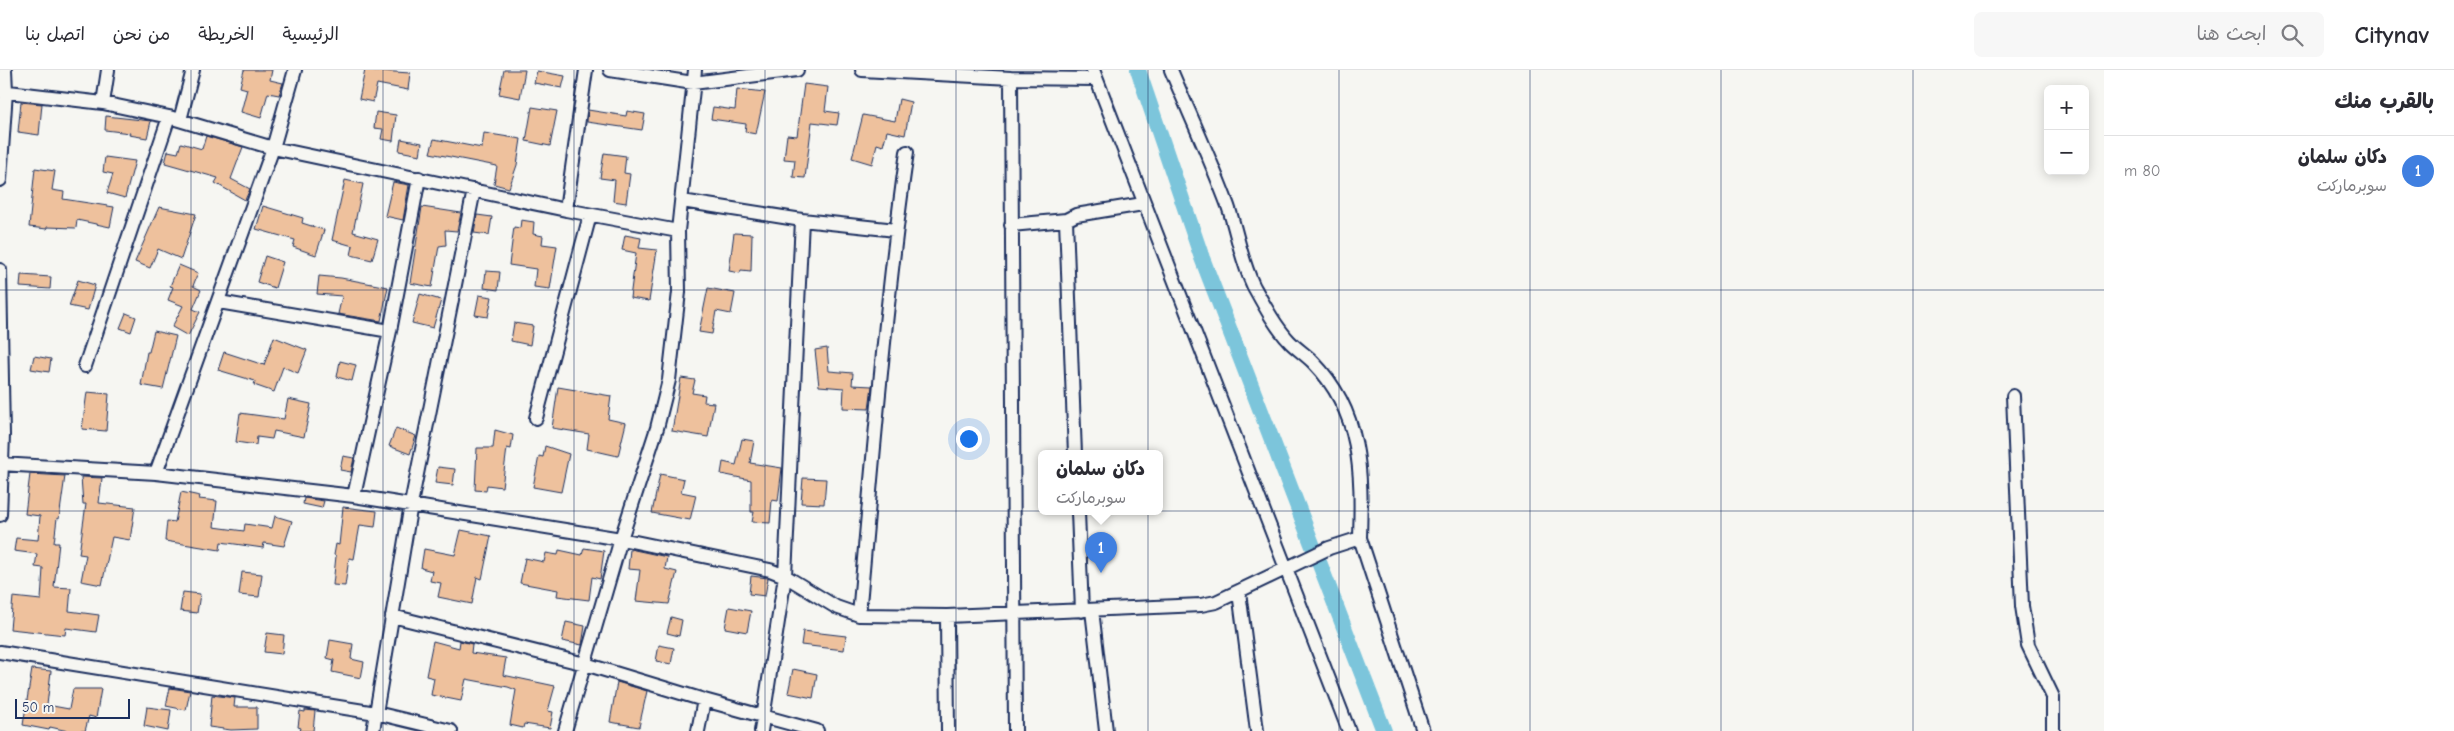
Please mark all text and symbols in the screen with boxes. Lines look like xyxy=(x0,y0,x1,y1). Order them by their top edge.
search box xyxy=(1974,12,2324,57)
icon: search xyxy=(2278,21,2306,49)
text: Citynav xyxy=(2354,21,2429,49)
text: ابحث هنا xyxy=(2197,23,2266,45)
text: اتصل بنا xyxy=(25,24,85,45)
text: من نحن xyxy=(113,24,170,45)
text: الخريطة xyxy=(198,24,254,45)
text: الرئيسية xyxy=(282,24,339,45)
map controls xyxy=(2044,85,2089,175)
button: + xyxy=(2044,85,2089,130)
text: بالقرب منك xyxy=(2334,89,2434,113)
button: − xyxy=(2044,130,2089,175)
text: دكان سلمان xyxy=(2298,146,2387,168)
text: 80 m xyxy=(2124,162,2161,180)
text: 1 xyxy=(2415,162,2421,180)
text: سوبرماركت xyxy=(2317,177,2387,195)
your location xyxy=(956,426,982,452)
popup xyxy=(1038,450,1163,515)
text: دكان سلمان xyxy=(1056,458,1145,480)
text: سوبرماركت xyxy=(1056,489,1126,507)
pin: 1 xyxy=(1085,532,1117,573)
scale bar xyxy=(15,696,130,719)
text: 50 m xyxy=(22,699,54,716)

